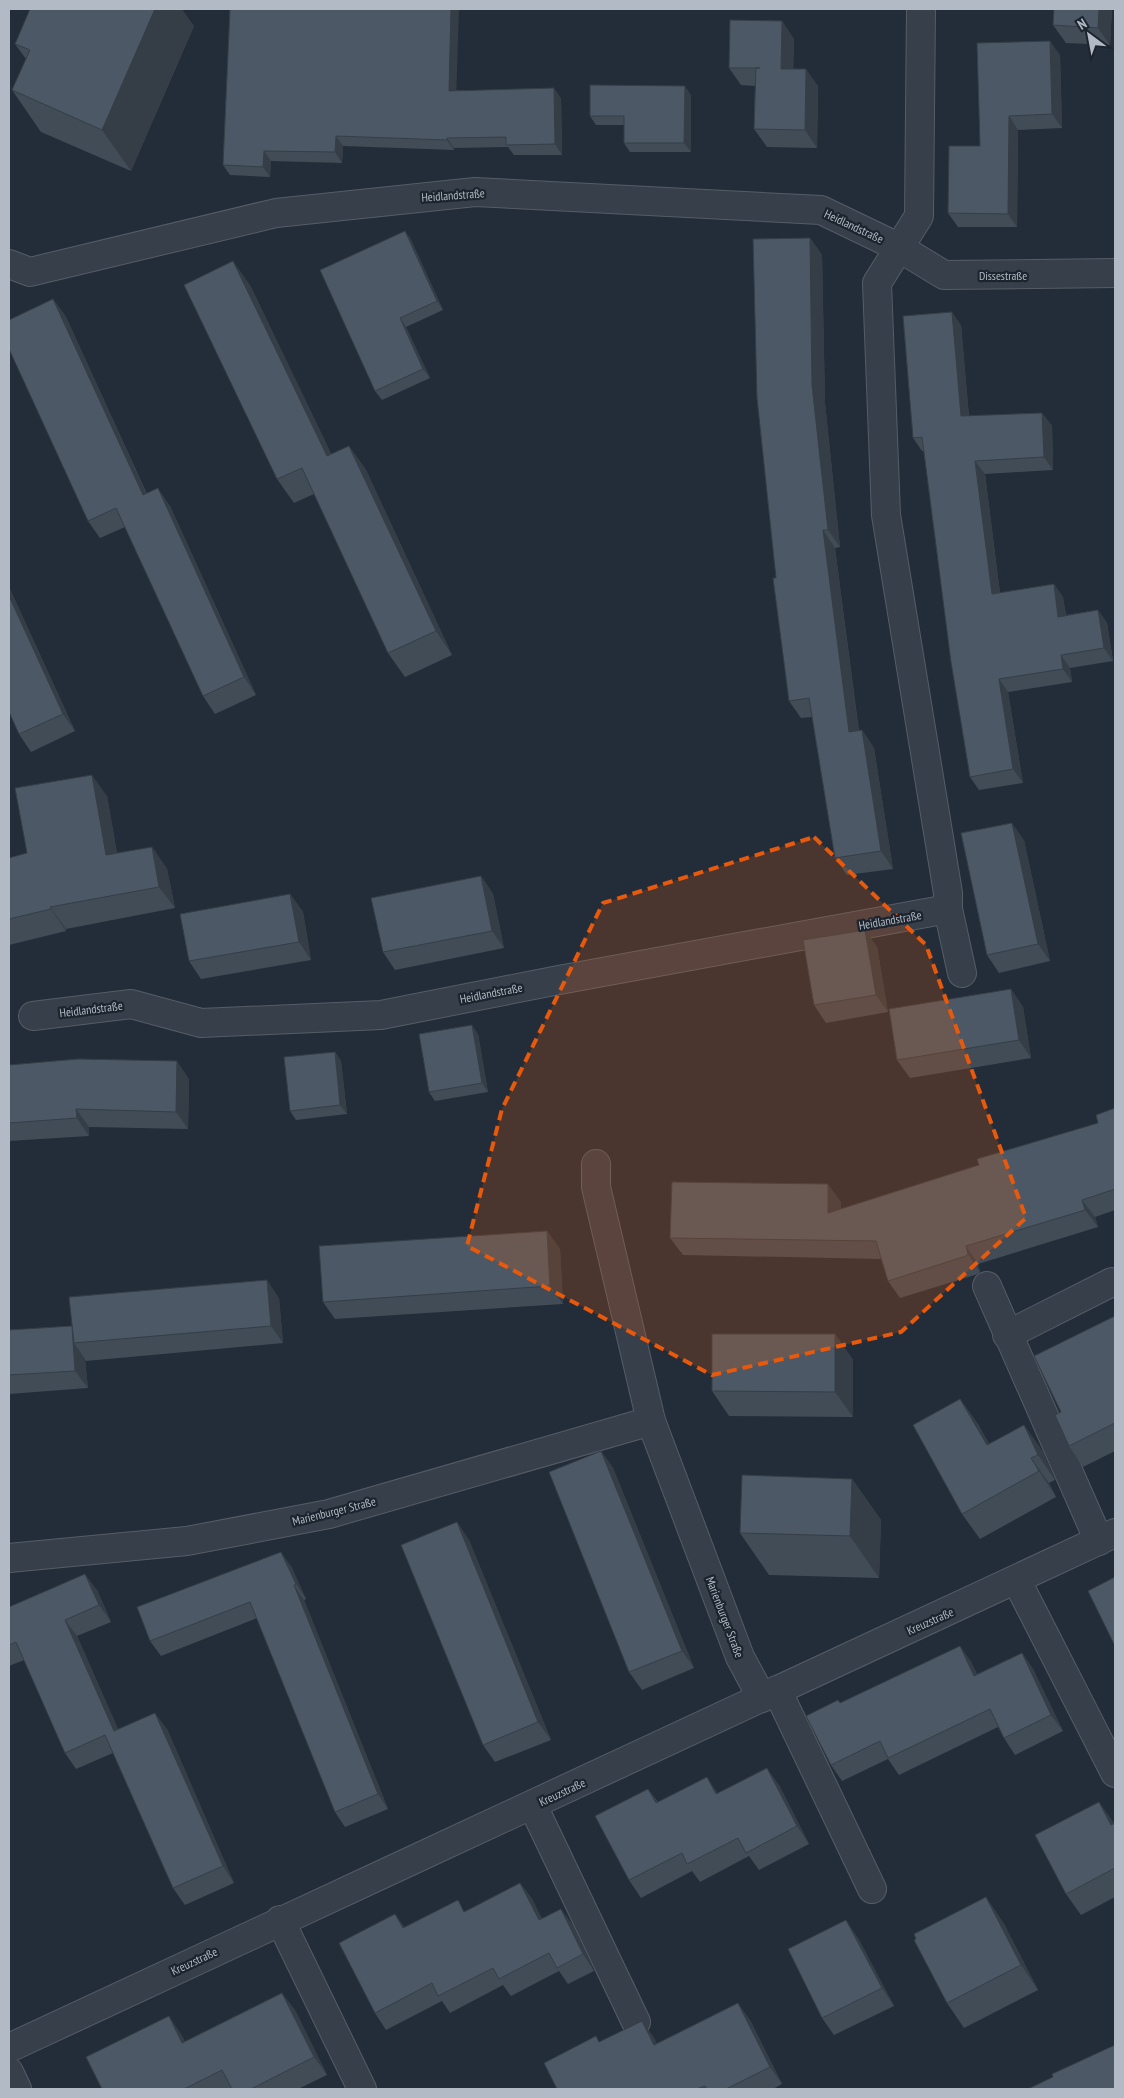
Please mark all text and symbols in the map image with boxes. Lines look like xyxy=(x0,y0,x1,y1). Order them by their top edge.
north arrow xyxy=(1064,10,1114,60)
text: N xyxy=(1074,14,1090,34)
street label: Heidlandstraße xyxy=(421,185,485,205)
street label: Heidlandstraße xyxy=(822,206,886,246)
street label: Dissestraße xyxy=(979,268,1027,283)
street label: Heidlandstraße xyxy=(857,907,923,933)
street label: Heidlandstraße xyxy=(458,980,524,1006)
street label: Heidlandstraße xyxy=(59,998,123,1020)
street label: Marienburger Straße xyxy=(291,1493,377,1529)
street label: Marienburger Straße xyxy=(703,1574,747,1660)
street label: Kreuzstraße xyxy=(904,1604,956,1638)
street label: Kreuzstraße xyxy=(536,1775,588,1809)
street label: Kreuzstraße xyxy=(168,1944,220,1978)

